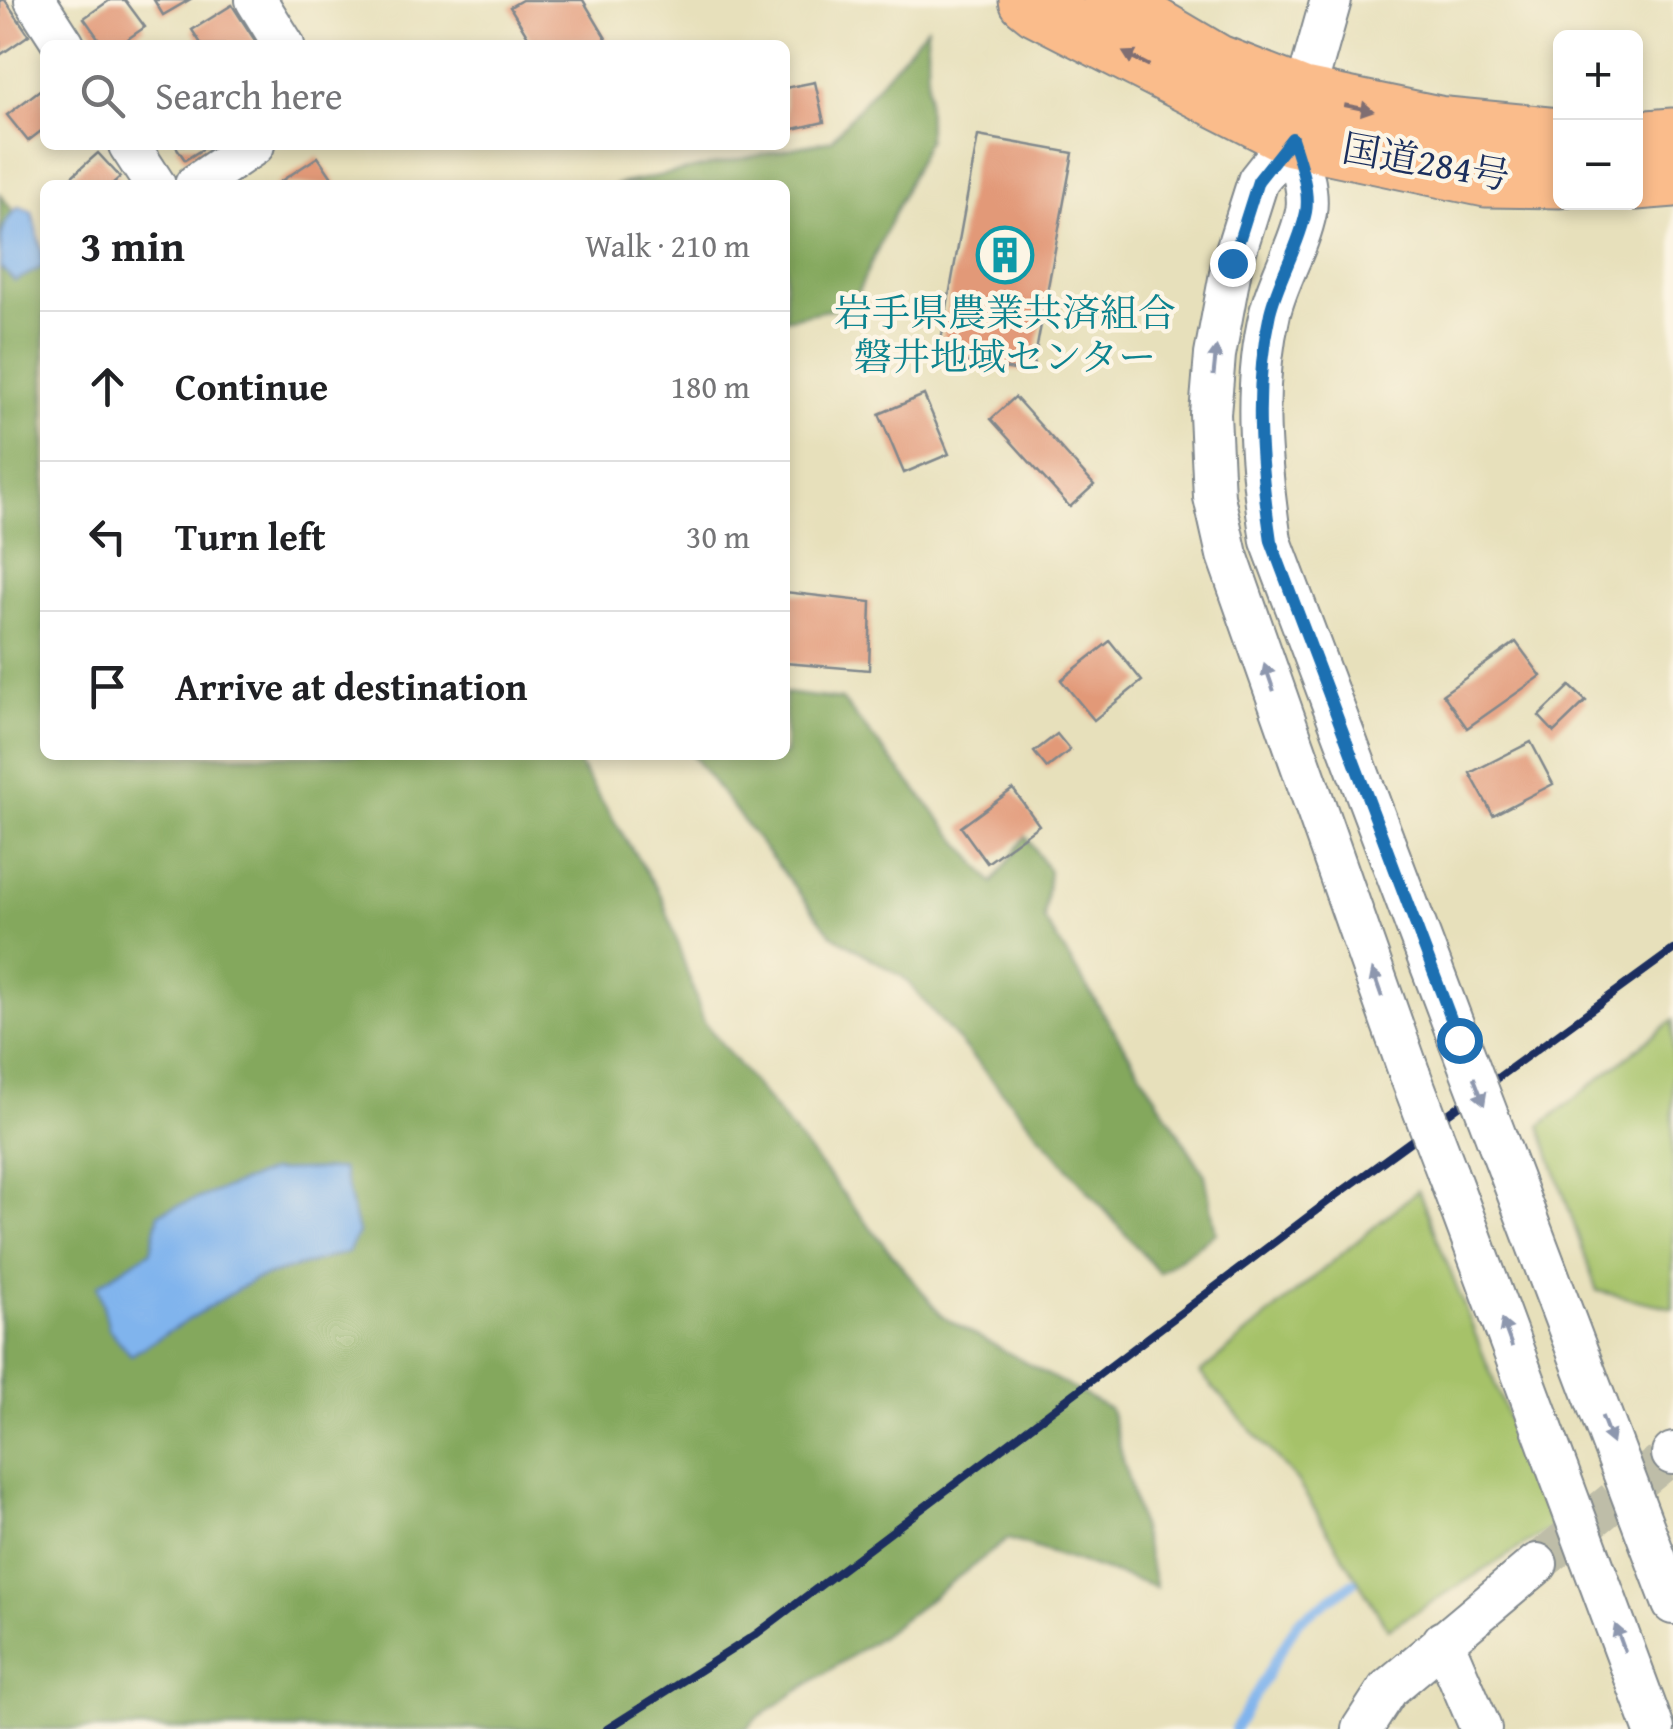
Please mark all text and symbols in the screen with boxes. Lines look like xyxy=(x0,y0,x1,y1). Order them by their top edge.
map controls xyxy=(1553,30,1643,210)
button: + xyxy=(1553,30,1643,120)
search box xyxy=(40,40,790,150)
one-way arrow xyxy=(1122,51,1151,68)
text: Search here xyxy=(155,67,343,123)
icon: search xyxy=(75,68,130,123)
one-way arrow xyxy=(1344,100,1375,116)
street label: 国道284号 xyxy=(1338,119,1514,203)
button: − xyxy=(1553,120,1643,210)
text: 3 min xyxy=(80,215,185,276)
text: Walk · 210 m xyxy=(585,222,750,269)
building icon: 岩手県農業共済組合 磐井地域センター xyxy=(975,225,1035,285)
route end xyxy=(1210,241,1256,287)
place label: 岩手県農業共済組合 磐井地域センター xyxy=(834,284,1176,384)
one-way arrow xyxy=(1207,344,1223,376)
text: Continue xyxy=(175,358,328,414)
icon: ahead xyxy=(80,359,135,414)
text: 180 m xyxy=(671,363,750,410)
text: Turn left xyxy=(175,508,326,564)
icon: left xyxy=(80,509,135,564)
text: 30 m xyxy=(686,513,750,560)
text: Arrive at destination xyxy=(175,658,528,714)
icon: arrive xyxy=(80,659,135,714)
one-way arrow xyxy=(1261,661,1276,691)
one-way arrow xyxy=(1369,968,1384,998)
route start xyxy=(1437,1018,1483,1064)
one-way arrow xyxy=(1471,1077,1487,1107)
one-way arrow xyxy=(1499,1318,1514,1348)
one-way arrow xyxy=(1600,1415,1615,1445)
one-way arrow xyxy=(1612,1622,1628,1652)

